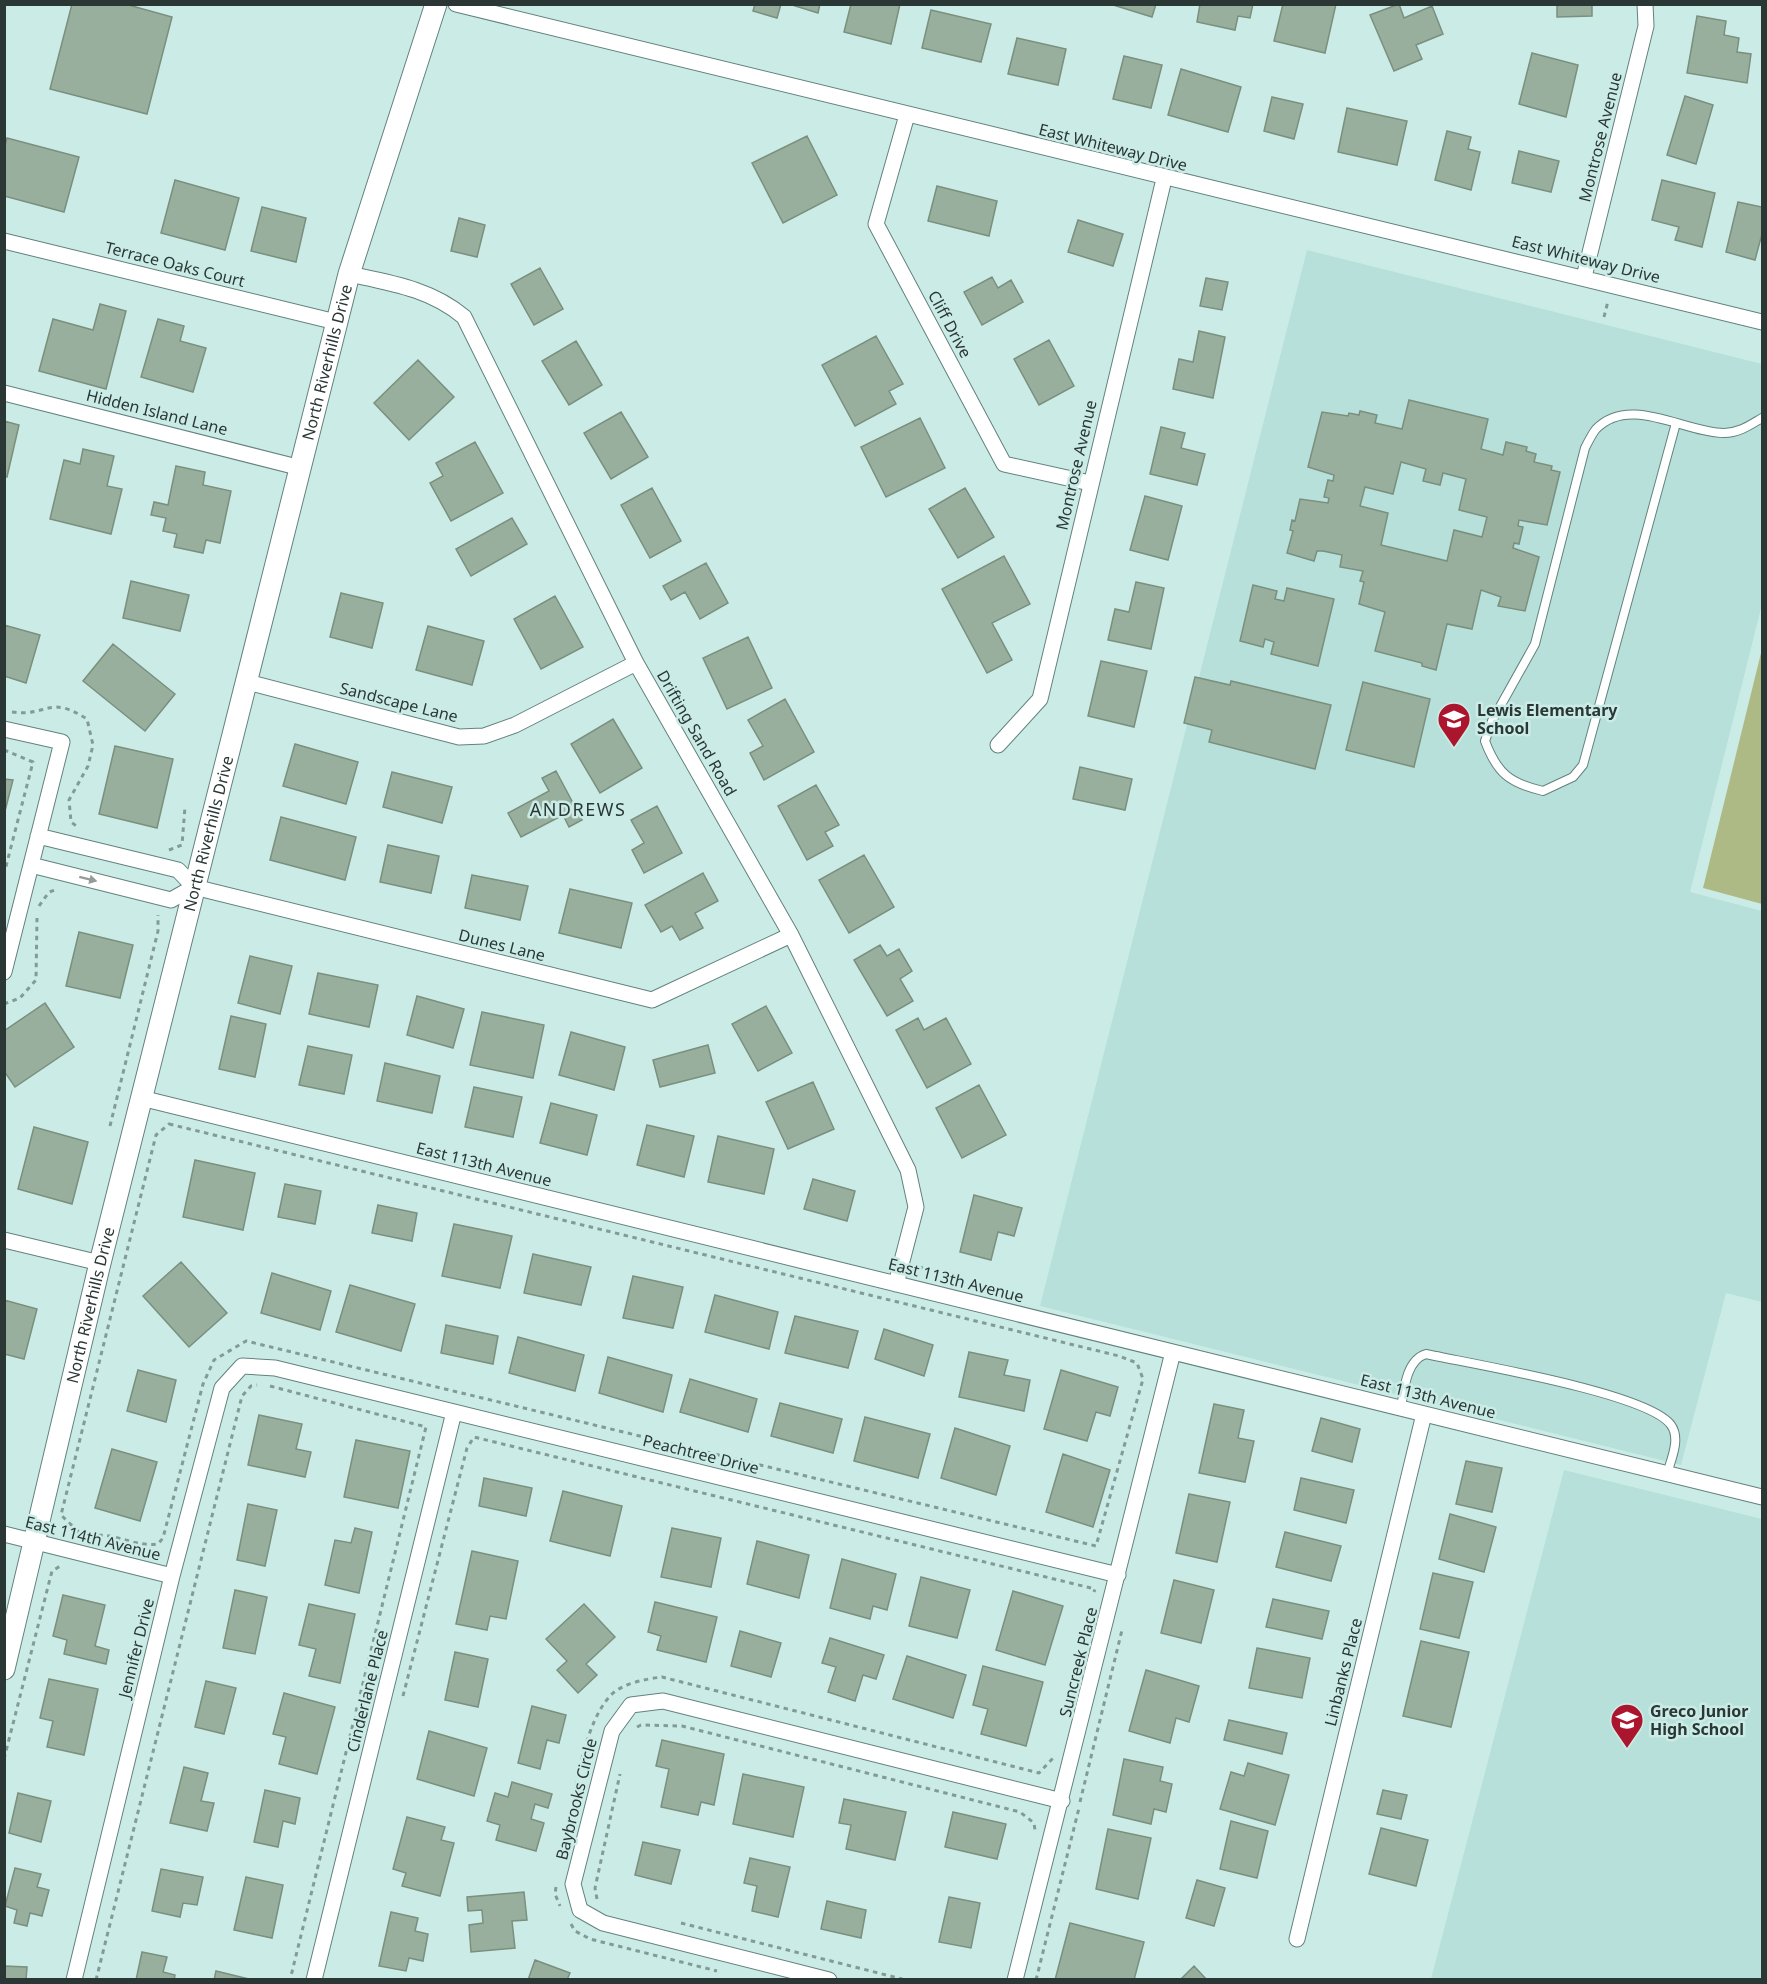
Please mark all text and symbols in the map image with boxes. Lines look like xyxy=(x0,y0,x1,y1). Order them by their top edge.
street label: Montrose Avenue xyxy=(1573,70,1627,204)
street label: East Whiteway Drive xyxy=(1036,118,1190,176)
street label: East Whiteway Drive xyxy=(1509,230,1663,288)
street label: Terrace Oaks Court xyxy=(103,236,247,292)
street label: North Riverhills Drive xyxy=(297,282,357,443)
street label: Cliff Drive xyxy=(923,287,977,361)
street label: Hidden Island Lane xyxy=(84,384,230,440)
street label: Montrose Avenue xyxy=(1050,398,1102,532)
street label: Drifting Sand Road xyxy=(652,666,742,800)
street label: Sandscape Lane xyxy=(338,677,460,727)
place label: Lewis Elementary School xyxy=(1477,699,1618,739)
school or university icon: Lewis Elementary School xyxy=(1436,701,1472,748)
street label: North Riverhills Drive xyxy=(178,753,238,914)
district label: ANDREWS xyxy=(530,797,626,821)
one-way arrow xyxy=(79,875,97,885)
street label: Dunes Lane xyxy=(456,924,548,966)
street label: East 113th Avenue xyxy=(414,1137,554,1191)
street label: North Riverhills Drive xyxy=(61,1225,120,1385)
street label: East 113th Avenue xyxy=(886,1253,1026,1307)
street label: East 113th Avenue xyxy=(1358,1369,1498,1423)
street label: Peachtree Drive xyxy=(641,1429,761,1479)
street label: East 114th Avenue xyxy=(23,1511,163,1565)
street label: Jennifer Drive xyxy=(112,1596,159,1702)
street label: Suncreek Place xyxy=(1054,1605,1102,1719)
street label: Linbanks Place xyxy=(1319,1616,1367,1728)
street label: Cinderlane Place xyxy=(341,1628,393,1754)
place label: Greco Junior High School xyxy=(1650,1700,1748,1740)
school or university icon: Greco Junior High School xyxy=(1609,1702,1645,1749)
street label: Baybrooks Circle xyxy=(550,1736,602,1862)

